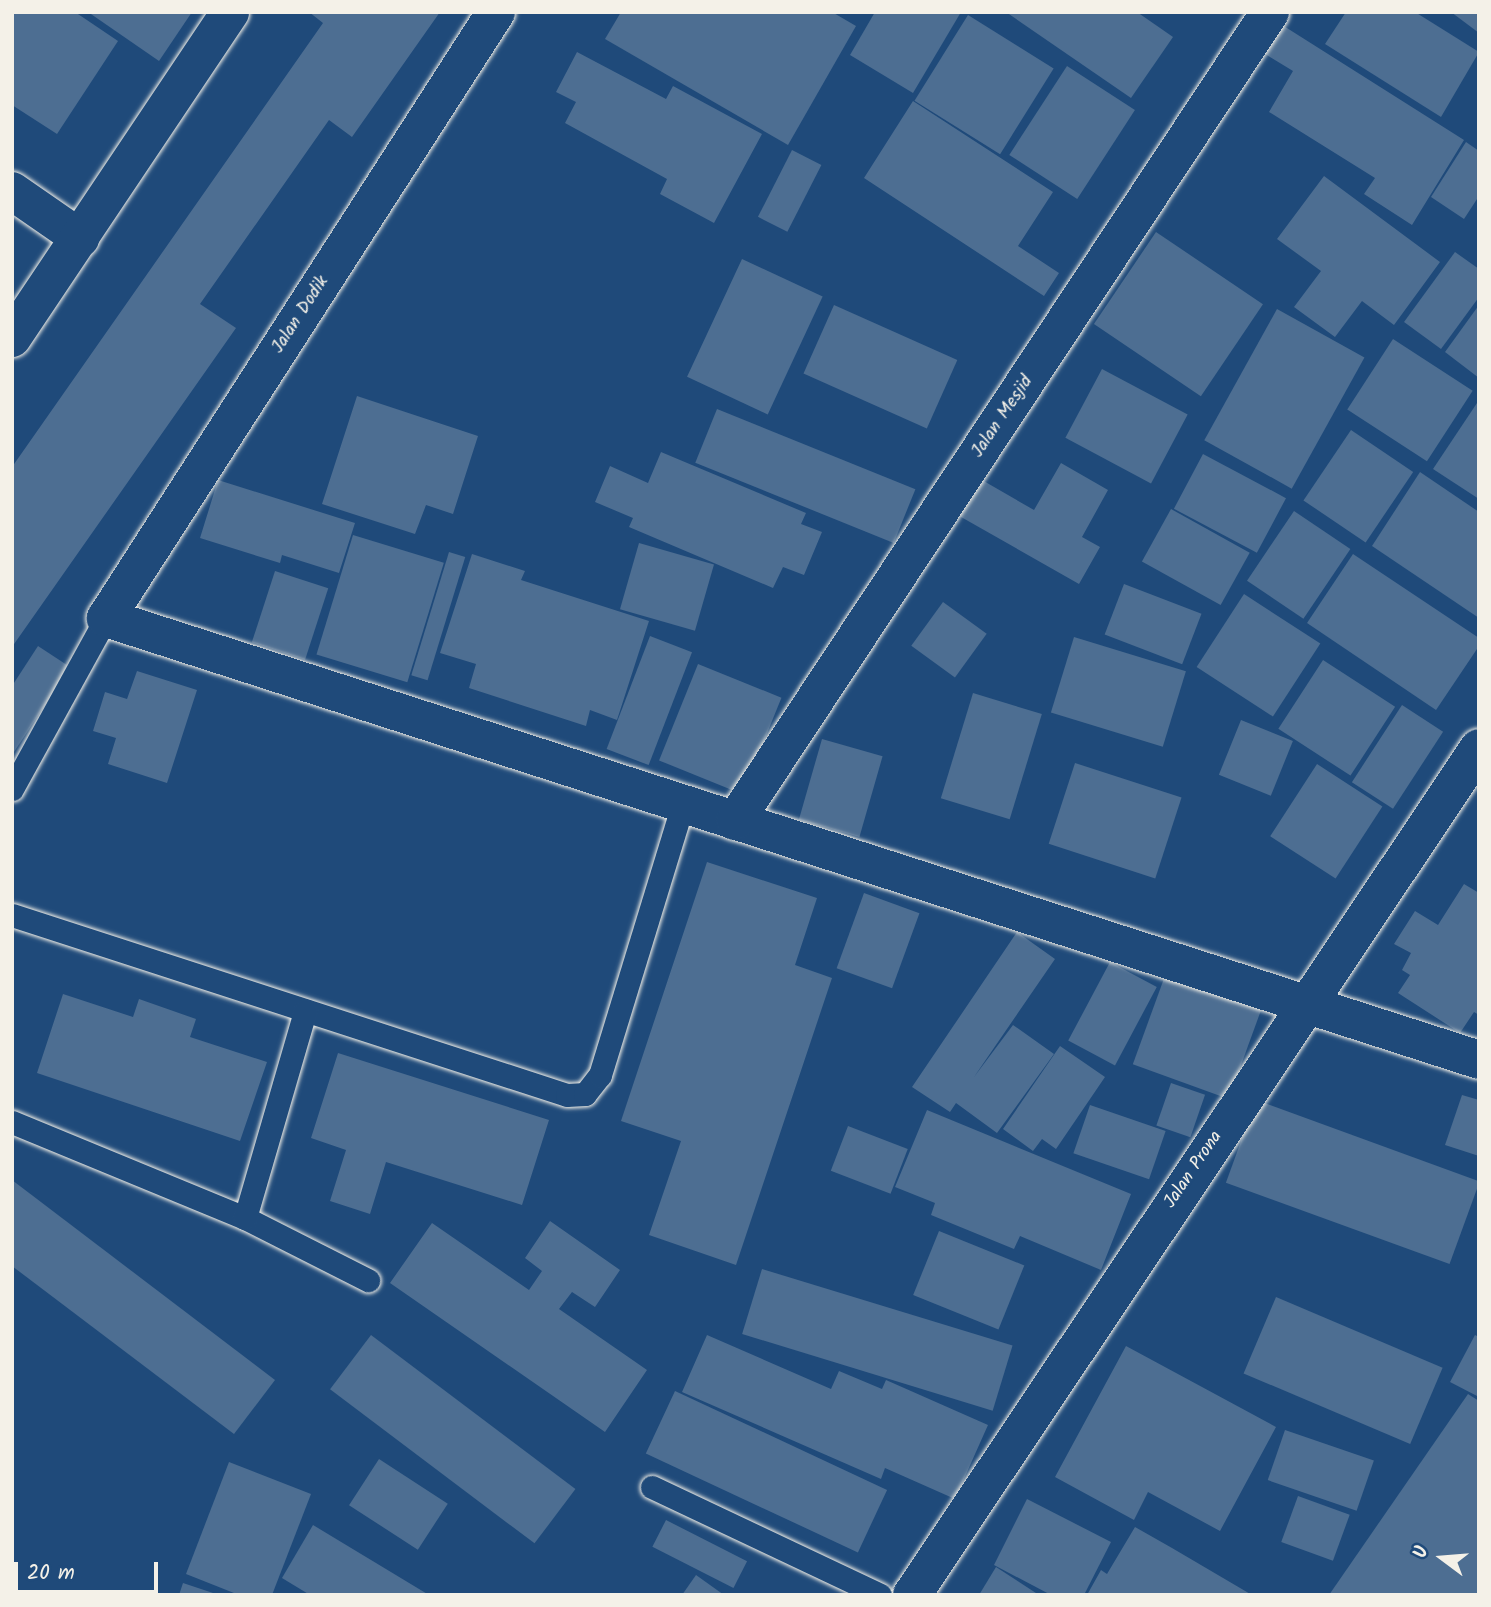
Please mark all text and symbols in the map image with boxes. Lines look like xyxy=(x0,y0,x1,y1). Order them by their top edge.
street label: Jalan Dodik xyxy=(268,272,334,358)
street label: Jalan Mesjid xyxy=(968,372,1038,462)
street label: Jalan Prona xyxy=(1160,1127,1228,1213)
north arrow xyxy=(1407,1523,1477,1593)
text: U xyxy=(1406,1543,1438,1562)
scale bar xyxy=(18,1548,161,1592)
text: 20 m xyxy=(27,1557,75,1590)

